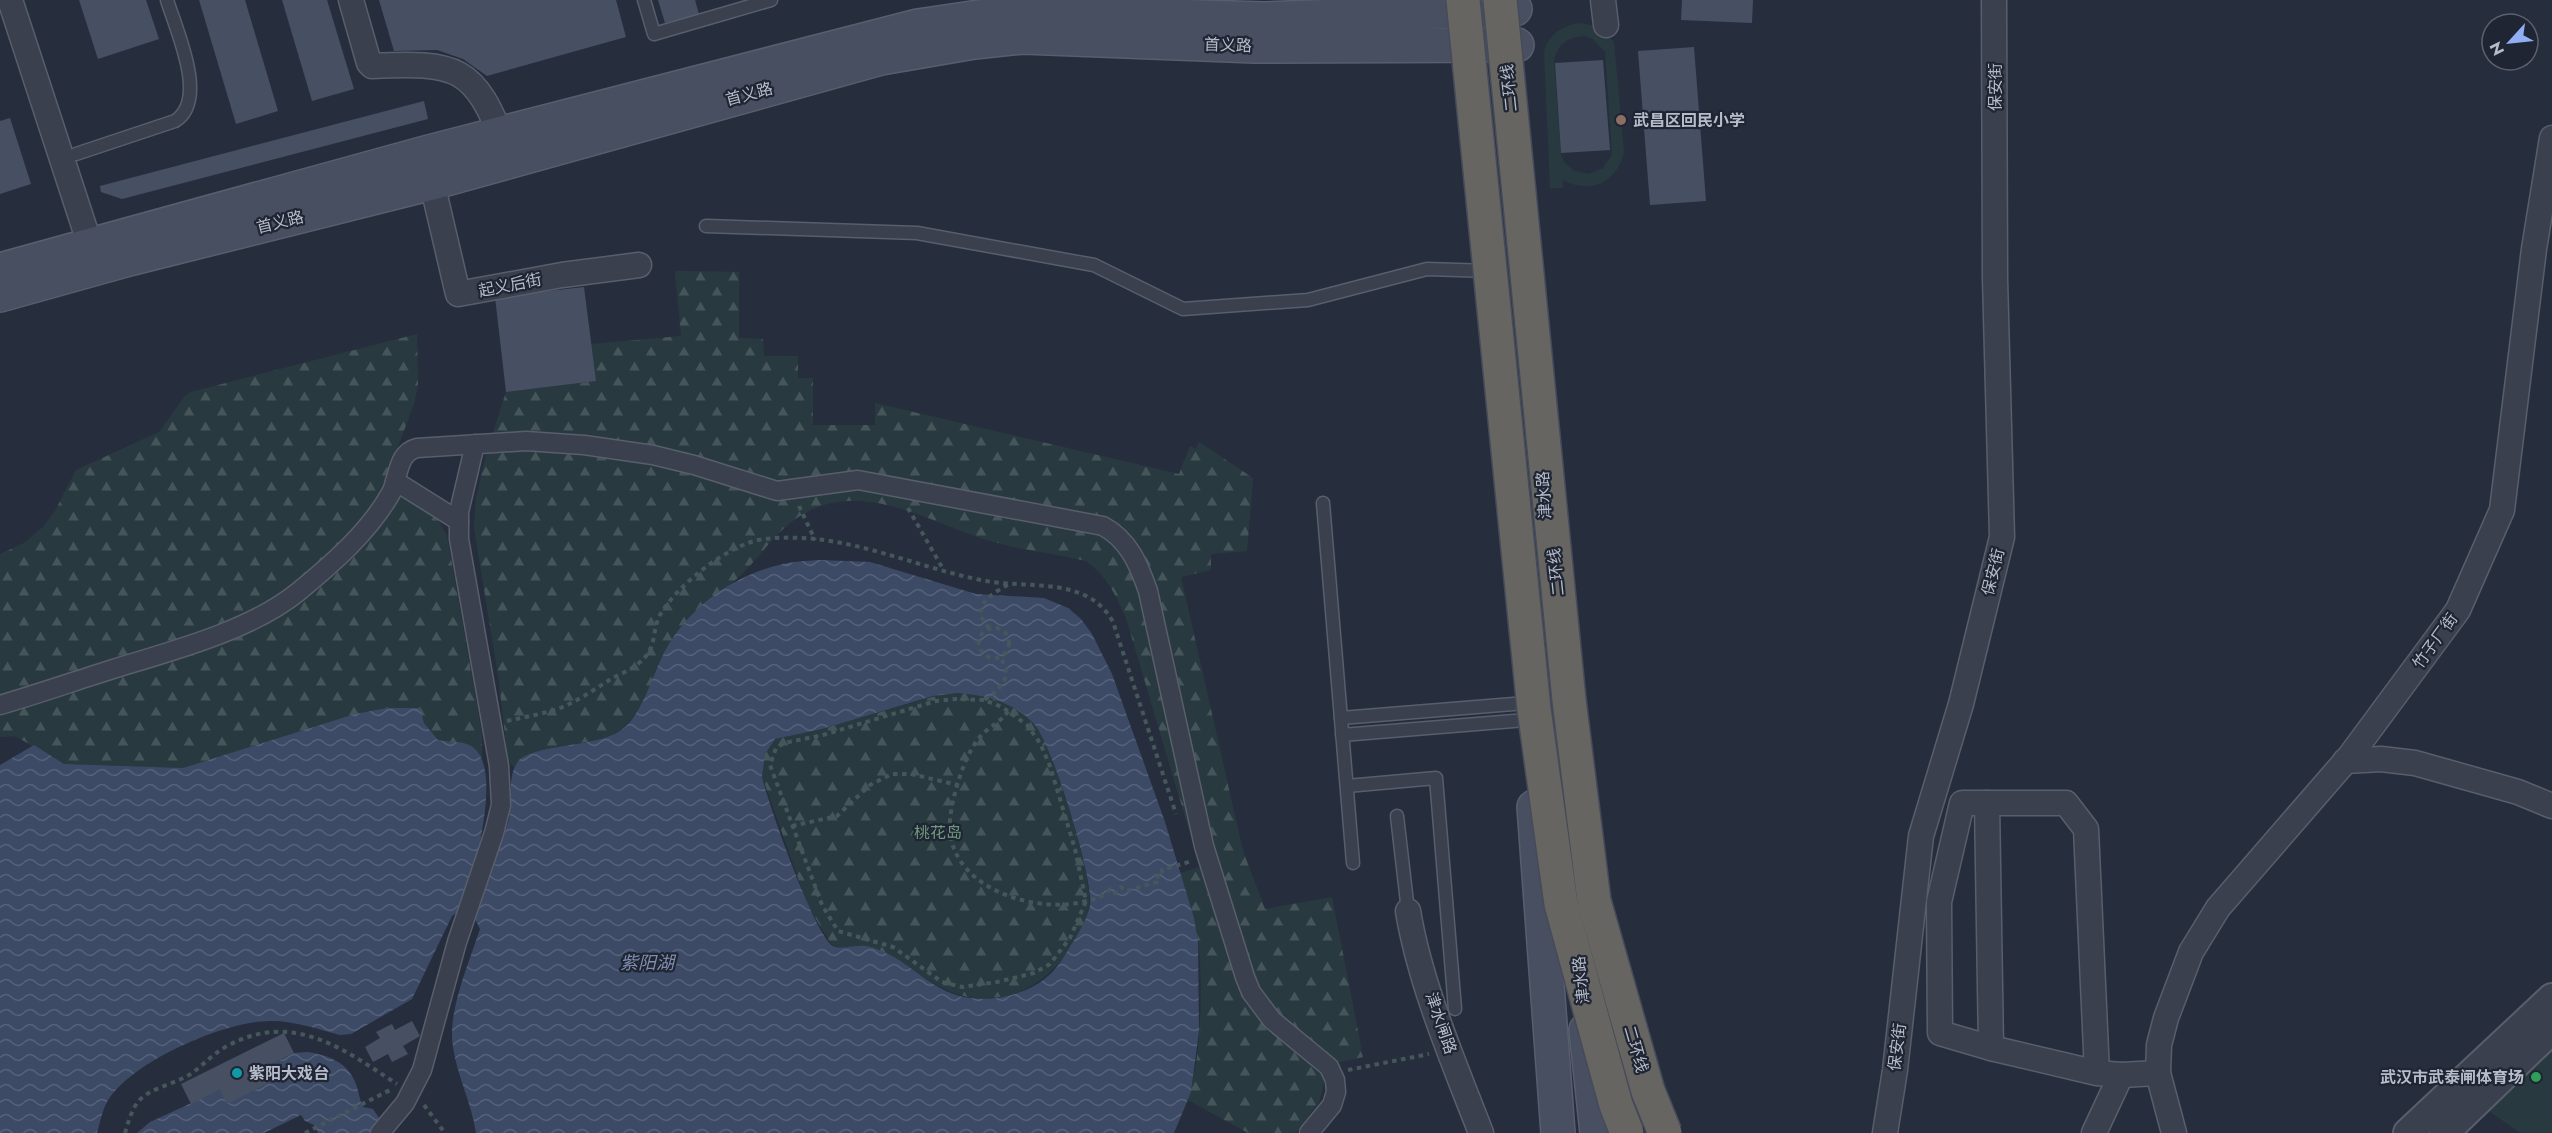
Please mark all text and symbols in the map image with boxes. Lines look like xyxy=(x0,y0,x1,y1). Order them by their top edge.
north arrow xyxy=(2480,12,2540,72)
street label: 首义路 xyxy=(1204,33,1252,57)
text: N xyxy=(2484,38,2510,59)
street label: 二环线 xyxy=(1495,63,1523,113)
street label: 保安街 xyxy=(1984,63,2007,111)
street label: 首义路 xyxy=(723,77,775,111)
place label: 武昌区回民小学 xyxy=(1633,109,1745,132)
marker: 武昌区回民小学 xyxy=(1614,113,1628,127)
street label: 首义路 xyxy=(254,205,306,239)
street label: 起义后街 xyxy=(476,268,544,302)
street label: 津水路 xyxy=(1531,470,1557,520)
street label: 保安街 xyxy=(1976,546,2010,598)
street label: 二环线 xyxy=(1542,547,1570,597)
street label: 竹子厂街 xyxy=(2407,608,2463,674)
park label: 桃花岛 xyxy=(914,821,962,844)
water label: 紫阳湖 xyxy=(620,950,677,976)
street label: 津水路 xyxy=(1567,955,1595,1005)
street label: 津水闸路 xyxy=(1420,989,1462,1057)
street label: 保安街 xyxy=(1883,1022,1911,1072)
street label: 二环线 xyxy=(1618,1023,1654,1075)
place label: 紫阳大戏台 xyxy=(249,1062,329,1085)
marker: 紫阳大戏台 xyxy=(230,1066,244,1080)
place label: 武汉市武泰闸体育场 xyxy=(2380,1066,2524,1089)
marker: 武汉市武泰闸体育场 xyxy=(2529,1070,2543,1084)

